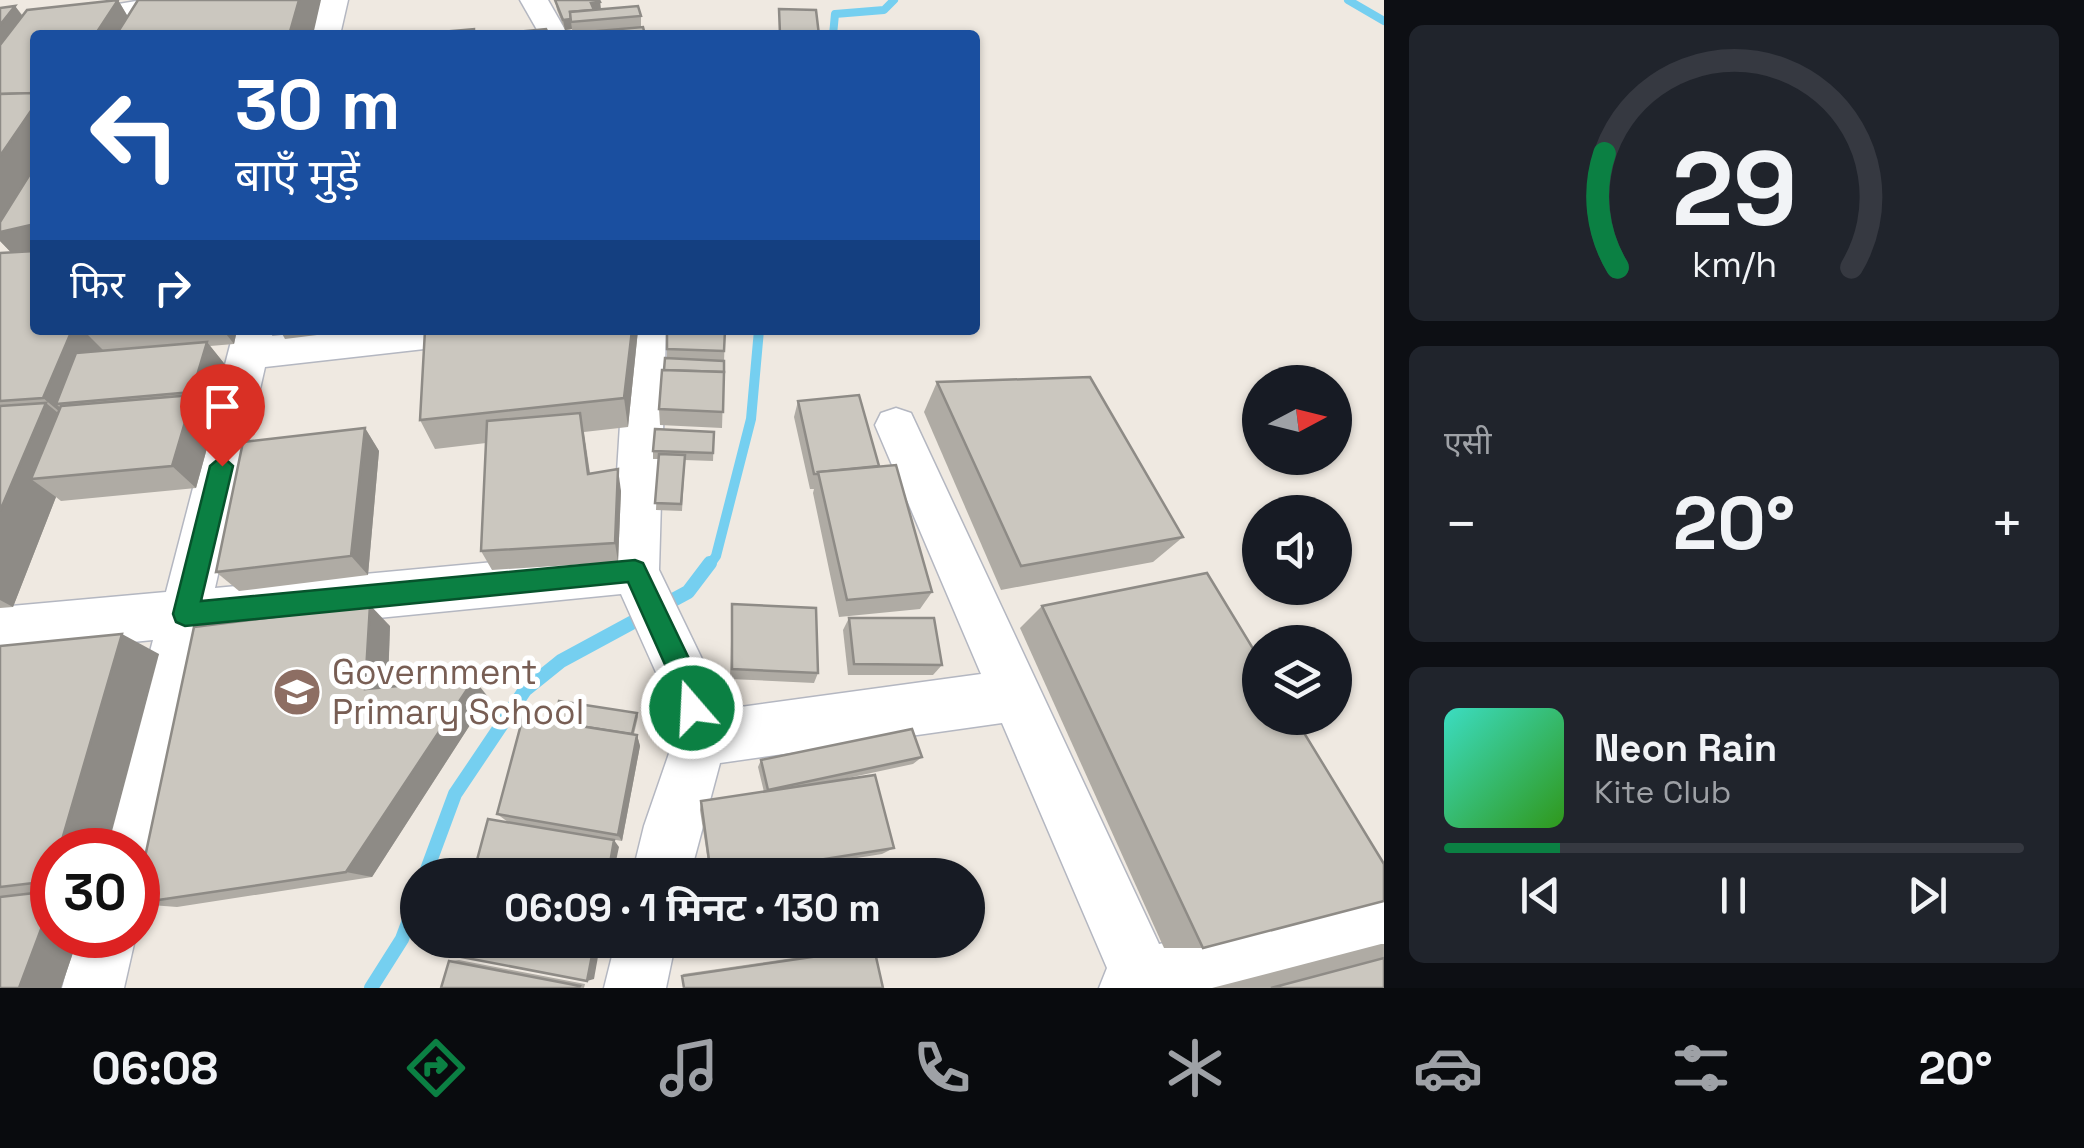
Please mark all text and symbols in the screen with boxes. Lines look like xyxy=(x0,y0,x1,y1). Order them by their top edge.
text: 30 m xyxy=(235,60,400,149)
icon: left xyxy=(70,70,200,200)
text: 29 xyxy=(1671,123,1797,255)
text: बाएँ मुड़ें xyxy=(235,147,360,204)
text: km/h xyxy=(1691,242,1777,287)
icon: right xyxy=(145,260,200,315)
text: फिर xyxy=(70,261,125,309)
pin xyxy=(180,364,265,467)
north arrow xyxy=(1242,365,1352,475)
map controls xyxy=(1242,365,1352,735)
icon: arrive xyxy=(195,379,250,434)
text: एसी xyxy=(1444,423,1492,463)
text: 20° xyxy=(1673,475,1795,571)
text: − xyxy=(1444,489,1478,559)
text: + xyxy=(1990,489,2024,559)
button: sound xyxy=(1242,495,1352,605)
button: layers xyxy=(1242,625,1352,735)
place label: Government Primary School xyxy=(332,650,584,734)
position arrow xyxy=(640,656,744,760)
school or university icon: Government Primary School xyxy=(271,666,323,718)
text: Neon Rain xyxy=(1594,724,1777,772)
text: Kite Club xyxy=(1594,772,1731,812)
speed limit sign: 30 xyxy=(30,828,160,958)
icon: previous xyxy=(1513,868,1568,923)
icon: pause xyxy=(1706,868,1761,923)
icon: next xyxy=(1900,868,1955,923)
text: 06:09 · 1 मिनट · 130 m xyxy=(504,884,881,932)
icon: directions xyxy=(401,1033,471,1103)
icon: music xyxy=(654,1033,724,1103)
icon: phone xyxy=(907,1033,977,1103)
icon: climate xyxy=(1160,1033,1230,1103)
icon: car xyxy=(1413,1033,1483,1103)
icon: filters xyxy=(1666,1033,1736,1103)
text: 06:08 xyxy=(91,1040,218,1097)
text: 20° xyxy=(1919,1040,1992,1097)

